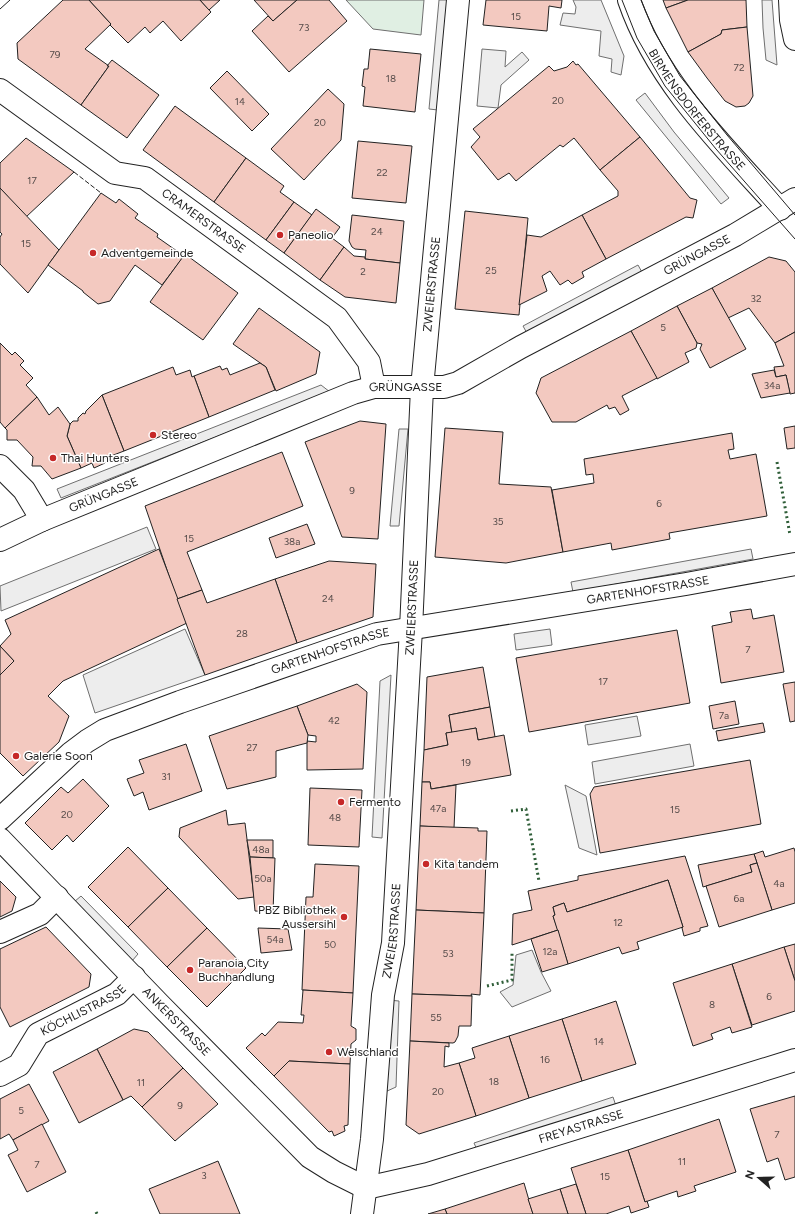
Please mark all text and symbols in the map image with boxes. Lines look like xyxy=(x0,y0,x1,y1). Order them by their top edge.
house number: 15 xyxy=(511,10,521,23)
house number: 73 xyxy=(299,21,309,34)
street label: BIRMENSDORFERSTRASSE xyxy=(646,47,748,173)
house number: 79 xyxy=(49,48,61,61)
house number: 72 xyxy=(734,61,744,74)
house number: 18 xyxy=(386,72,396,85)
house number: 20 xyxy=(552,94,564,107)
house number: 14 xyxy=(235,95,245,108)
house number: 20 xyxy=(314,116,326,129)
house number: 22 xyxy=(376,166,388,179)
house number: 17 xyxy=(27,174,37,187)
street label: CRAMERSTRASSE xyxy=(159,186,249,256)
house number: 24 xyxy=(371,225,383,238)
place label: Paneolio xyxy=(288,228,334,242)
marker: Paneolio xyxy=(275,230,285,240)
street label: GRÜNGASSE xyxy=(661,232,733,278)
street label: ZWEIERSTRASSE xyxy=(420,236,443,333)
house number: 15 xyxy=(21,237,31,250)
place label: Adventgemeinde xyxy=(101,246,194,260)
marker: Adventgemeinde xyxy=(88,248,98,258)
house number: 25 xyxy=(485,264,497,277)
house number: 2 xyxy=(360,265,366,278)
house number: 32 xyxy=(750,292,762,305)
house number: 5 xyxy=(660,321,666,334)
street label: GRÜNGASSE xyxy=(367,379,442,395)
house number: 34a xyxy=(764,379,780,392)
place label: Stereo xyxy=(161,428,197,442)
marker: Stereo xyxy=(148,430,158,440)
place label: Thai Hunters xyxy=(61,451,130,465)
marker: Thai Hunters xyxy=(48,453,58,463)
street label: GRÜNGASSE xyxy=(67,475,140,515)
house number: 9 xyxy=(349,484,355,497)
house number: 6 xyxy=(656,497,662,510)
house number: 35 xyxy=(492,515,504,528)
house number: 15 xyxy=(184,532,194,545)
house number: 38a xyxy=(284,535,300,548)
street label: ZWEIERSTRASSE xyxy=(402,559,421,656)
street label: GARTENHOFSTRASSE xyxy=(586,573,710,607)
house number: 24 xyxy=(322,592,334,605)
street label: GARTENHOFSTRASSE xyxy=(269,625,391,677)
house number: 28 xyxy=(236,627,248,640)
house number: 7 xyxy=(745,643,751,656)
house number: 17 xyxy=(598,675,608,688)
house number: 7a xyxy=(719,709,729,722)
house number: 42 xyxy=(328,714,340,727)
house number: 27 xyxy=(247,741,258,754)
place label: Galerie Soon xyxy=(24,749,93,763)
marker: Galerie Soon xyxy=(11,751,21,761)
house number: 19 xyxy=(461,756,471,769)
house number: 31 xyxy=(161,770,171,783)
place label: Fermento xyxy=(349,795,401,809)
marker: Fermento xyxy=(336,797,346,807)
house number: 47a xyxy=(430,802,446,815)
house number: 15 xyxy=(670,803,680,816)
house number: 20 xyxy=(61,808,73,821)
house number: 48 xyxy=(329,811,341,824)
house number: 48a xyxy=(252,843,270,856)
place label: Kita tandem xyxy=(434,857,499,871)
marker: Kita tandem xyxy=(421,859,431,869)
house number: 50a xyxy=(254,872,272,885)
house number: 4a xyxy=(773,877,785,890)
street label: ZWEIERSTRASSE xyxy=(379,883,403,980)
house number: 6a xyxy=(734,892,744,905)
place label: PBZ Bibliothek Aussersihl xyxy=(258,903,336,931)
marker: PBZ Bibliothek Aussersihl xyxy=(339,912,349,922)
house number: 12 xyxy=(613,916,623,929)
house number: 54a xyxy=(266,933,284,946)
house number: 50 xyxy=(324,938,336,951)
house number: 12a xyxy=(543,945,557,958)
house number: 53 xyxy=(442,947,454,960)
place label: Paranoia City Buchhandlung xyxy=(198,956,275,984)
marker: Paranoia City Buchhandlung xyxy=(185,965,195,975)
street label: KÖCHLISTRASSE xyxy=(38,982,129,1039)
street label: ANKERSTRASSE xyxy=(140,984,213,1059)
house number: 6 xyxy=(766,990,772,1003)
house number: 8 xyxy=(709,998,715,1011)
house number: 55 xyxy=(430,1011,442,1024)
house number: 14 xyxy=(594,1035,604,1048)
place label: Welschland xyxy=(337,1045,399,1059)
marker: Welschland xyxy=(324,1047,334,1057)
house number: 16 xyxy=(540,1053,550,1066)
house number: 18 xyxy=(489,1075,499,1088)
house number: 11 xyxy=(137,1076,145,1089)
house number: 20 xyxy=(432,1085,444,1098)
house number: 9 xyxy=(177,1099,183,1112)
house number: 5 xyxy=(18,1104,24,1117)
street label: FREYASTRASSE xyxy=(537,1107,625,1146)
house number: 7 xyxy=(774,1128,780,1141)
house number: 11 xyxy=(678,1155,686,1168)
house number: 7 xyxy=(34,1158,40,1171)
north arrow xyxy=(739,1158,779,1198)
house number: 3 xyxy=(201,1169,207,1182)
text: N xyxy=(743,1169,758,1181)
house number: 15 xyxy=(600,1170,610,1183)

